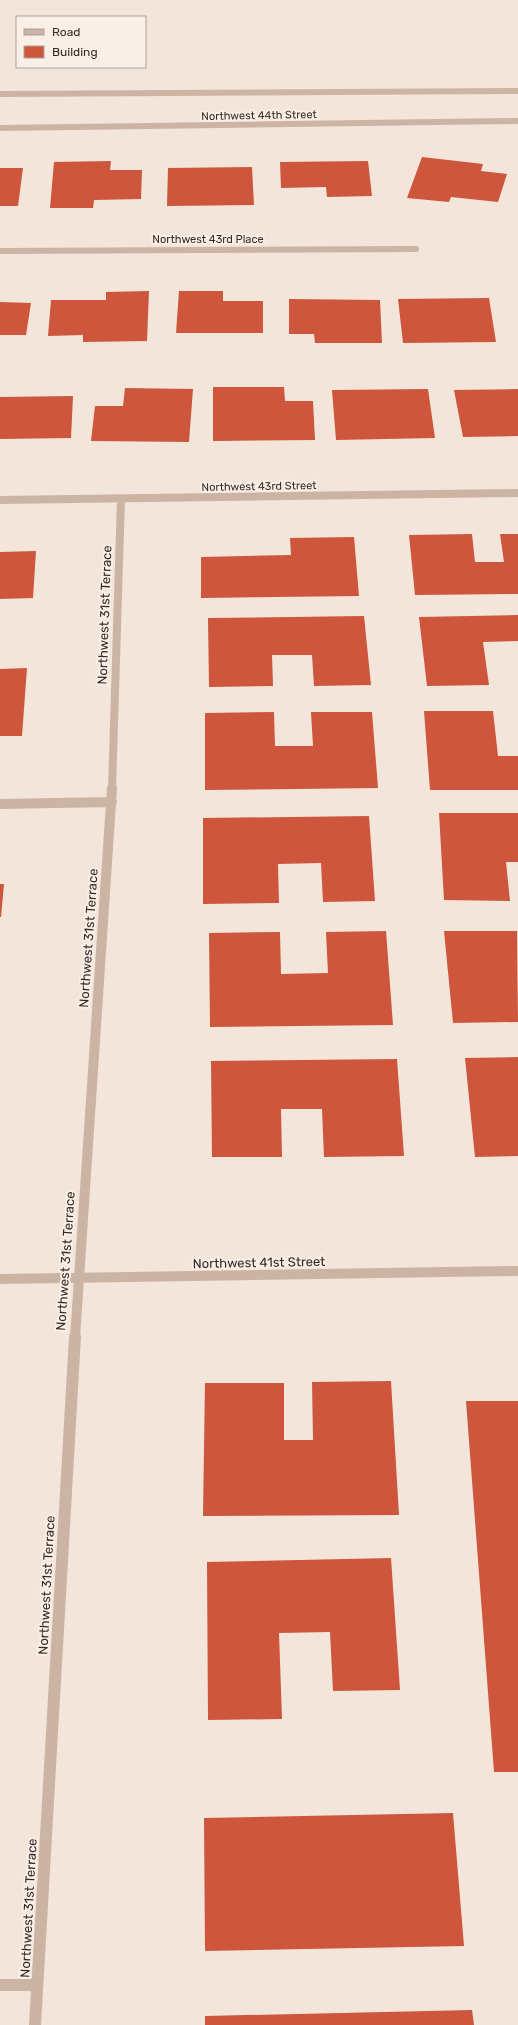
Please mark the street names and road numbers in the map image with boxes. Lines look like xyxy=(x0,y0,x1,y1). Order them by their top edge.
street label: Northwest 44th Street xyxy=(201,108,318,123)
street label: Northwest 43rd Place xyxy=(152,233,264,246)
street label: Northwest 43rd Street xyxy=(201,479,317,494)
street label: Northwest 31st Terrace xyxy=(95,545,114,685)
street label: Northwest 31st Terrace xyxy=(76,868,101,1008)
street label: Northwest 31st Terrace xyxy=(53,1191,78,1331)
street label: Northwest 41st Street xyxy=(193,1254,325,1271)
street label: Northwest 31st Terrace xyxy=(35,1515,58,1655)
street label: Northwest 31st Terrace xyxy=(17,1838,40,1978)

